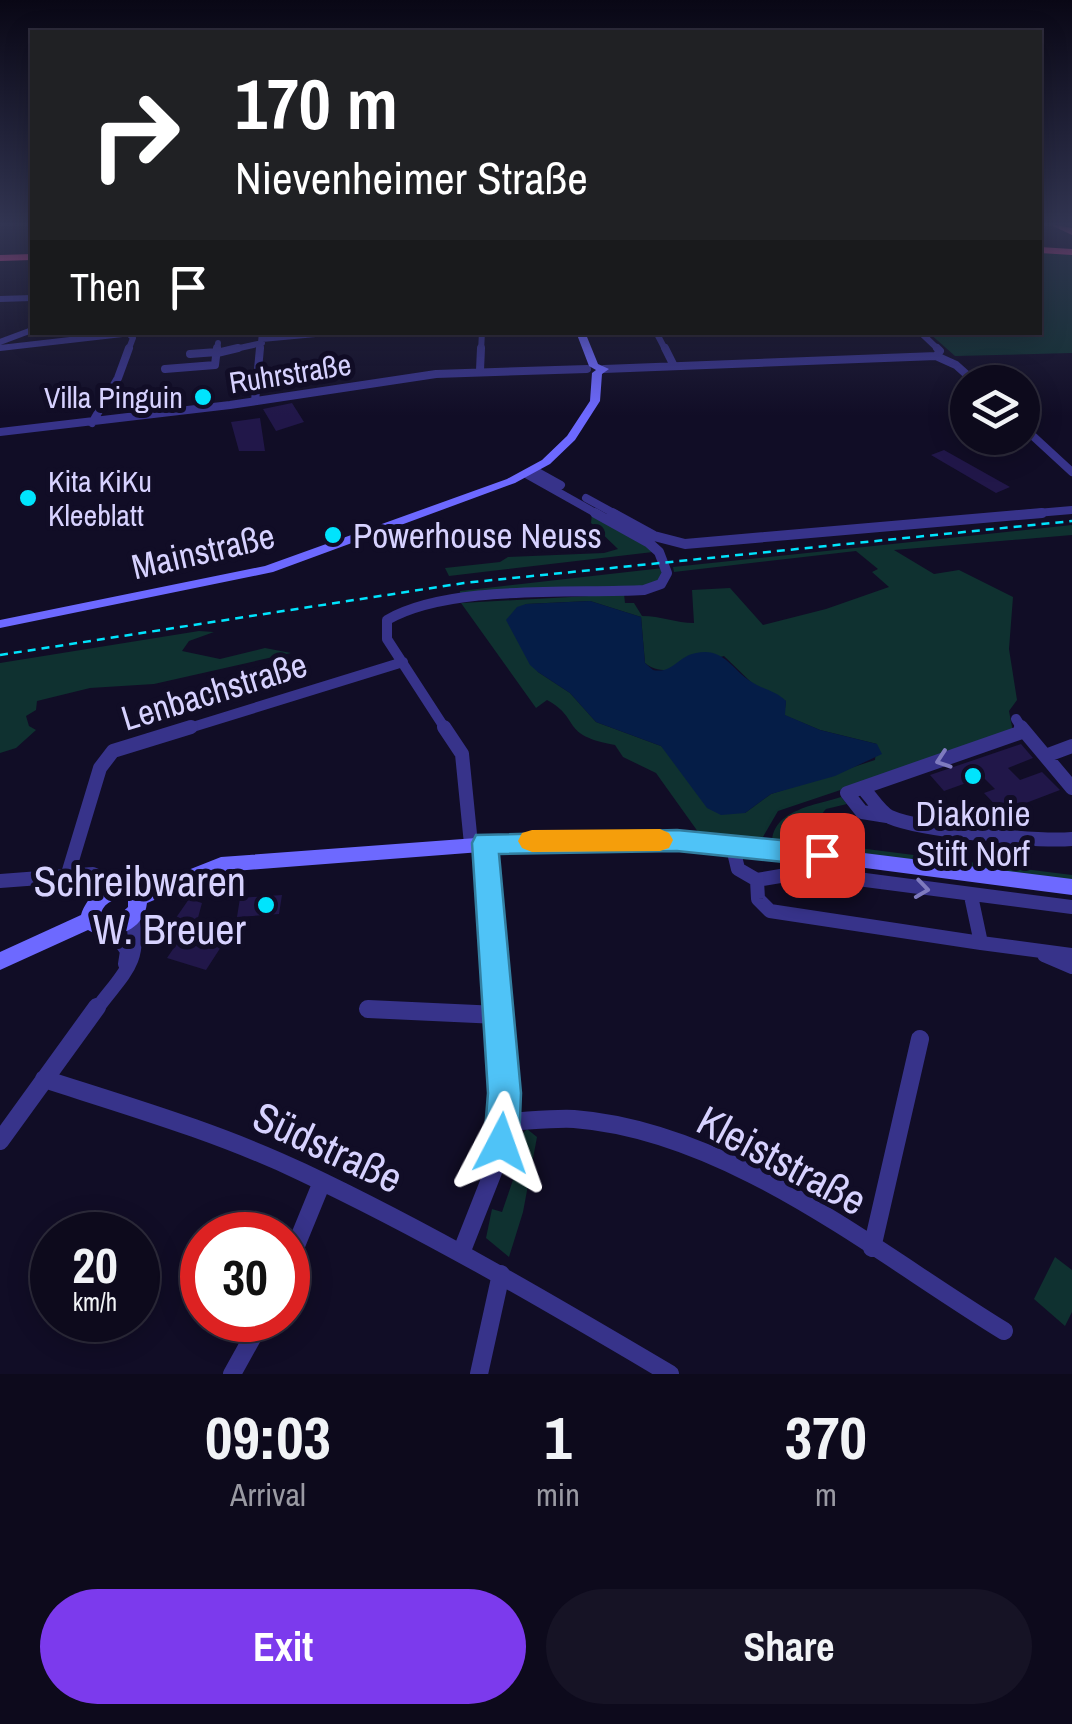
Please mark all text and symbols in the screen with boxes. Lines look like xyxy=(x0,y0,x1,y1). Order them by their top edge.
text: 170 m xyxy=(235,57,398,151)
icon: right xyxy=(70,70,200,200)
text: Nievenheimer Straße xyxy=(235,147,588,208)
icon: arrive xyxy=(161,260,216,315)
text: Then xyxy=(70,262,141,313)
street label: Ruhrstraße xyxy=(226,344,354,402)
map controls xyxy=(950,365,1040,455)
button: layers xyxy=(950,365,1040,455)
place label: Villa Pinguin xyxy=(44,377,183,417)
marker: Villa Pinguin xyxy=(192,386,214,408)
place label: Kita KiKu Kleeblatt xyxy=(48,461,152,535)
marker: Kita KiKu Kleeblatt xyxy=(17,487,39,509)
street label: Mainstraße xyxy=(127,512,279,590)
place label: Powerhouse Neuss xyxy=(353,512,602,559)
marker: Powerhouse Neuss xyxy=(322,524,344,546)
street label: Lenbachstraße xyxy=(116,641,312,741)
one-way arrow xyxy=(935,748,952,769)
marker: Diakonie Stift Norf xyxy=(962,765,984,787)
place label: Diakonie Stift Norf xyxy=(916,790,1030,877)
pin xyxy=(780,813,865,898)
icon: arrive xyxy=(795,828,850,883)
place label: Schreibwaren W. Breuer xyxy=(34,853,247,957)
one-way arrow xyxy=(913,878,930,899)
marker: Schreibwaren W. Breuer xyxy=(255,894,277,916)
street label: Südstraße xyxy=(244,1088,412,1206)
position arrow xyxy=(449,1091,553,1195)
street label: Kleiststraße xyxy=(688,1092,876,1228)
speed limit sign: 30 xyxy=(180,1212,310,1342)
text: 20 xyxy=(72,1231,118,1299)
text: km/h xyxy=(73,1285,117,1319)
text: 09:03 xyxy=(205,1397,331,1478)
text: 1 xyxy=(544,1397,572,1478)
text: 370 xyxy=(785,1397,867,1478)
text: Arrival xyxy=(230,1473,306,1516)
text: min xyxy=(536,1473,580,1516)
text: m xyxy=(815,1473,837,1516)
button: Exit xyxy=(40,1589,526,1704)
button: Share xyxy=(546,1589,1032,1704)

